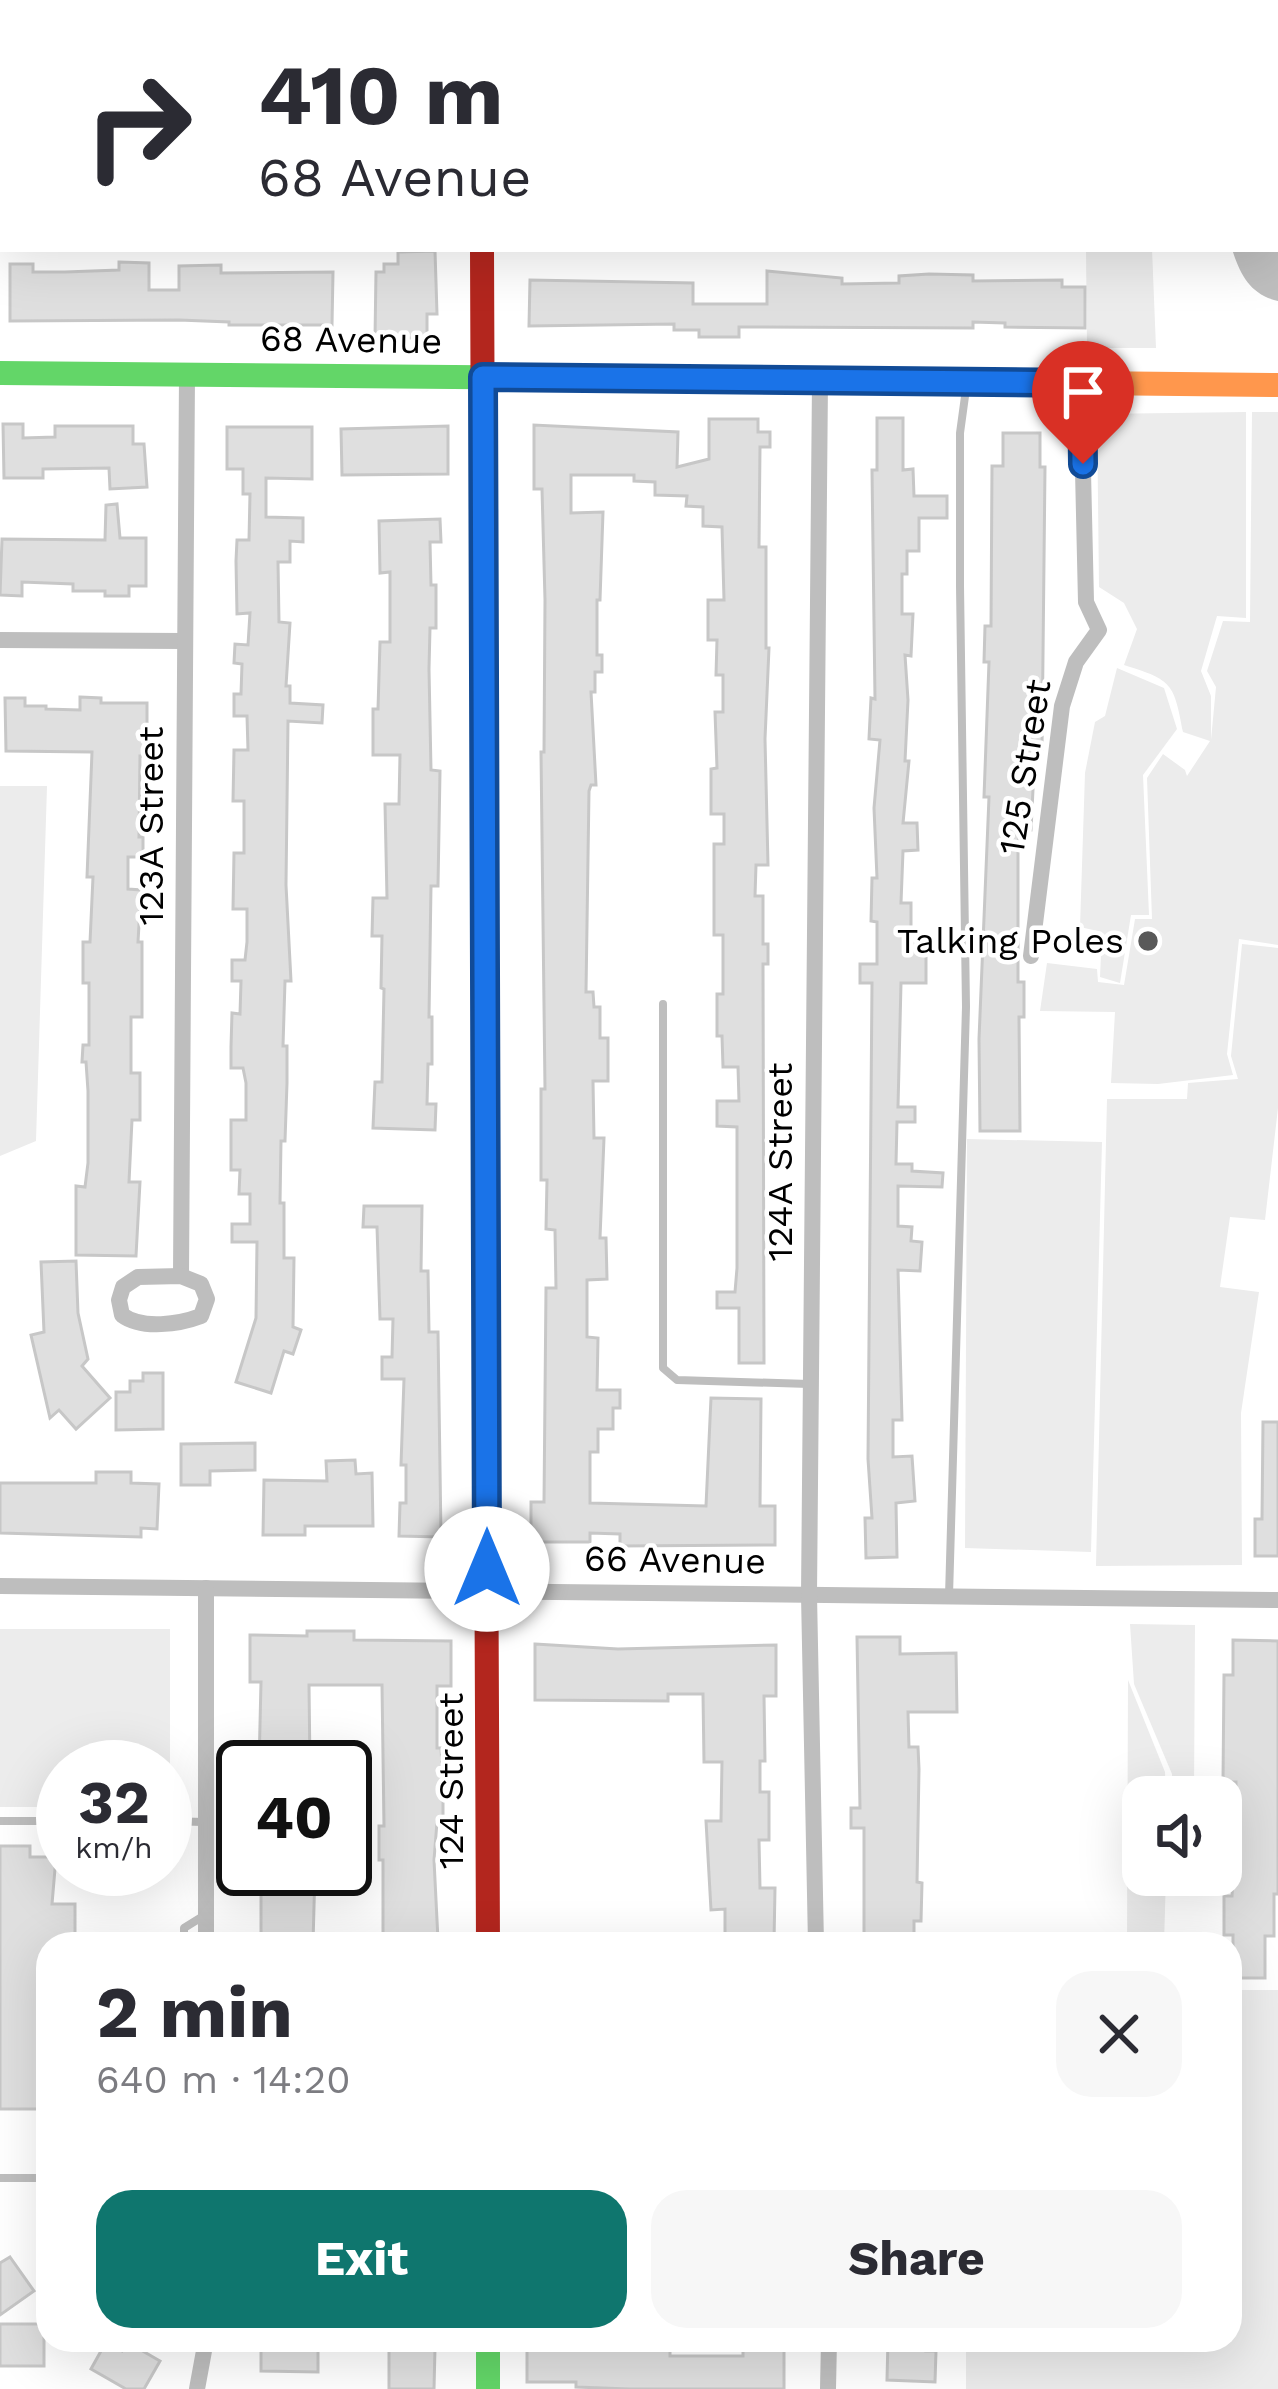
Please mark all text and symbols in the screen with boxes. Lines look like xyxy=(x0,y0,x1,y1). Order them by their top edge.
text: 410 m xyxy=(258,46,504,144)
icon: right xyxy=(60,48,216,204)
text: 68 Avenue xyxy=(258,146,531,209)
street label: 68 Avenue xyxy=(260,317,442,363)
pin xyxy=(1032,341,1134,464)
icon: arrive xyxy=(1050,359,1116,425)
street label: 125 Street xyxy=(990,676,1060,858)
street label: 123A Street xyxy=(130,727,172,925)
place label: Talking Poles xyxy=(897,920,1124,962)
marker: Talking Poles xyxy=(1135,928,1161,954)
street label: 124A Street xyxy=(759,1063,801,1261)
position arrow xyxy=(424,1506,550,1632)
street label: 66 Avenue xyxy=(584,1537,766,1583)
street label: 124 Street xyxy=(430,1693,472,1869)
speed limit sign: 40 xyxy=(216,1740,372,1896)
text: 32 xyxy=(78,1767,150,1838)
map controls xyxy=(1122,1776,1242,1896)
button: sound xyxy=(1122,1776,1242,1896)
text: km/h xyxy=(75,1830,153,1865)
text: 2 min xyxy=(96,1970,293,2054)
button: close xyxy=(1056,1971,1182,2097)
text: 640 m · 14:20 xyxy=(96,2057,350,2102)
button: Exit xyxy=(96,2190,627,2328)
button: Share xyxy=(651,2190,1182,2328)

